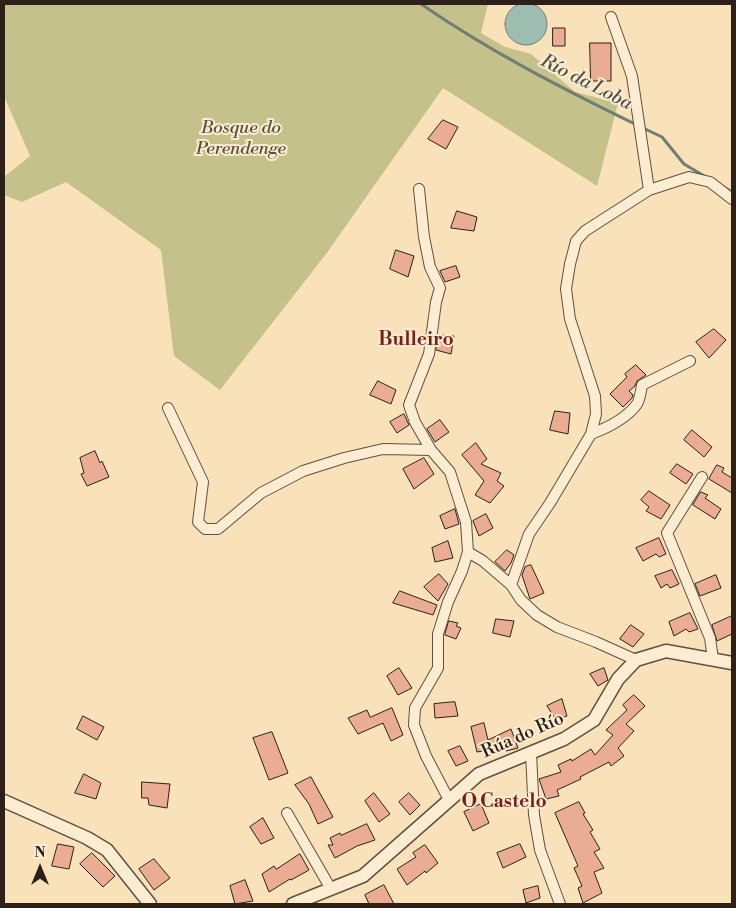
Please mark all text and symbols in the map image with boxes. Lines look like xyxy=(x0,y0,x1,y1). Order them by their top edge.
water label: Río da Loba xyxy=(536,50,636,116)
park label: Bosque do Perendenge xyxy=(196,118,286,160)
district label: Bulleiro xyxy=(378,329,454,351)
street label: Rúa do Río xyxy=(478,708,568,764)
district label: O Castelo xyxy=(461,791,547,813)
north arrow xyxy=(15,843,65,893)
text: N xyxy=(34,844,46,862)

